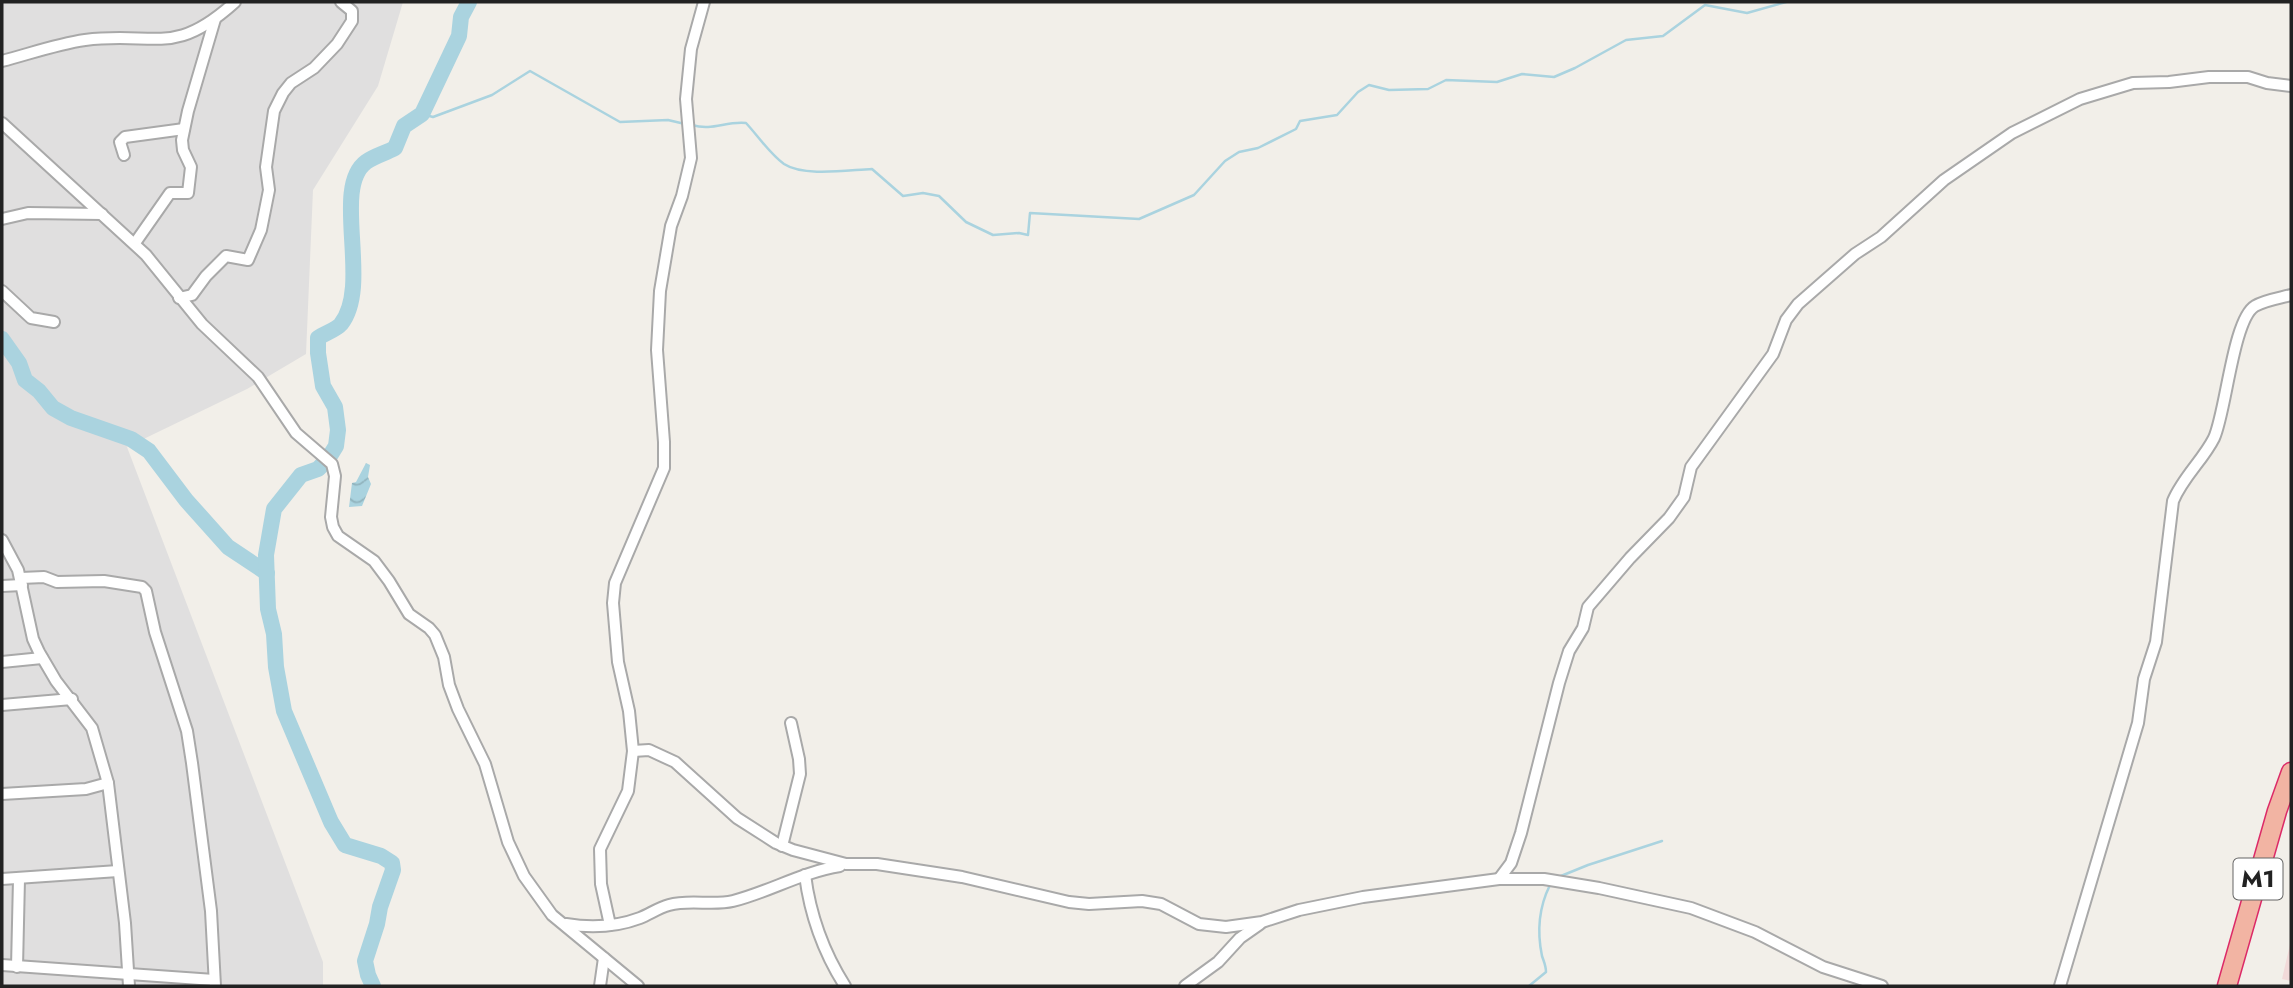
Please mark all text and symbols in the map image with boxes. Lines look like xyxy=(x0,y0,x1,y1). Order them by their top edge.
road number: M1 xyxy=(2234,858,2282,900)

